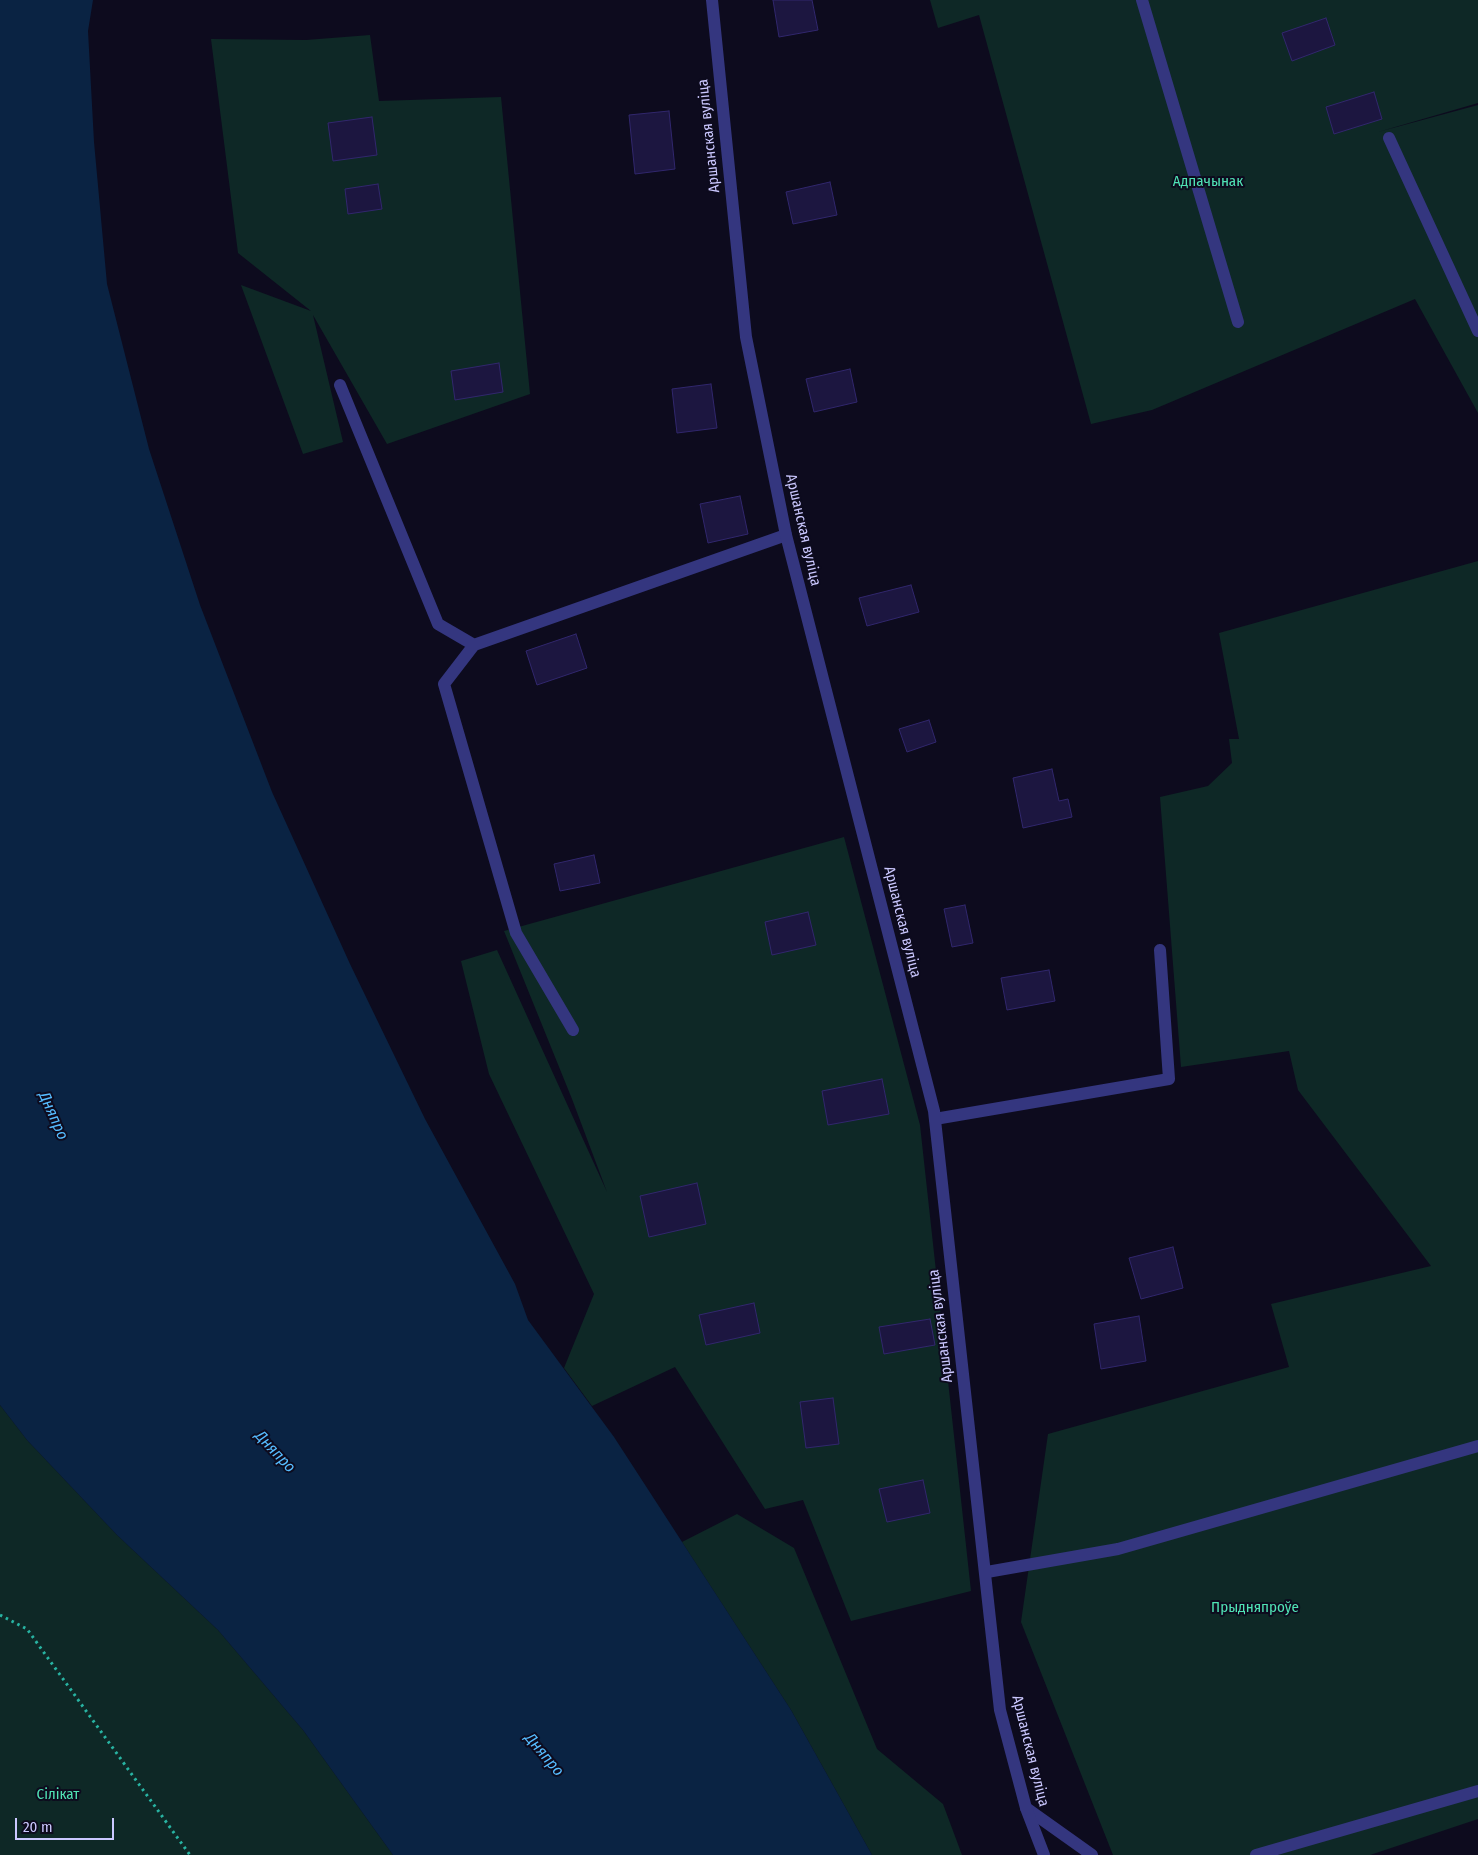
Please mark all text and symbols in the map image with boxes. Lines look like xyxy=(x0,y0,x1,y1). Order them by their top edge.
street label: Аршанская вуліца xyxy=(694,78,724,194)
park label: Адпачынак xyxy=(1173,173,1243,191)
street label: Аршанская вуліца xyxy=(781,472,825,588)
street label: Аршанская вуліца xyxy=(879,864,925,980)
water label: Дняпро xyxy=(34,1089,72,1143)
street label: Аршанская вуліца xyxy=(925,1268,957,1384)
water label: Дняпро xyxy=(251,1427,299,1477)
park label: Прыдняпроўе xyxy=(1211,1599,1299,1617)
street label: Аршанская вуліца xyxy=(1007,1693,1053,1809)
water label: Дняпро xyxy=(520,1730,568,1780)
park label: Сілікат xyxy=(37,1786,79,1804)
scale bar xyxy=(18,1808,116,1840)
text: 20 m xyxy=(23,1818,53,1836)

